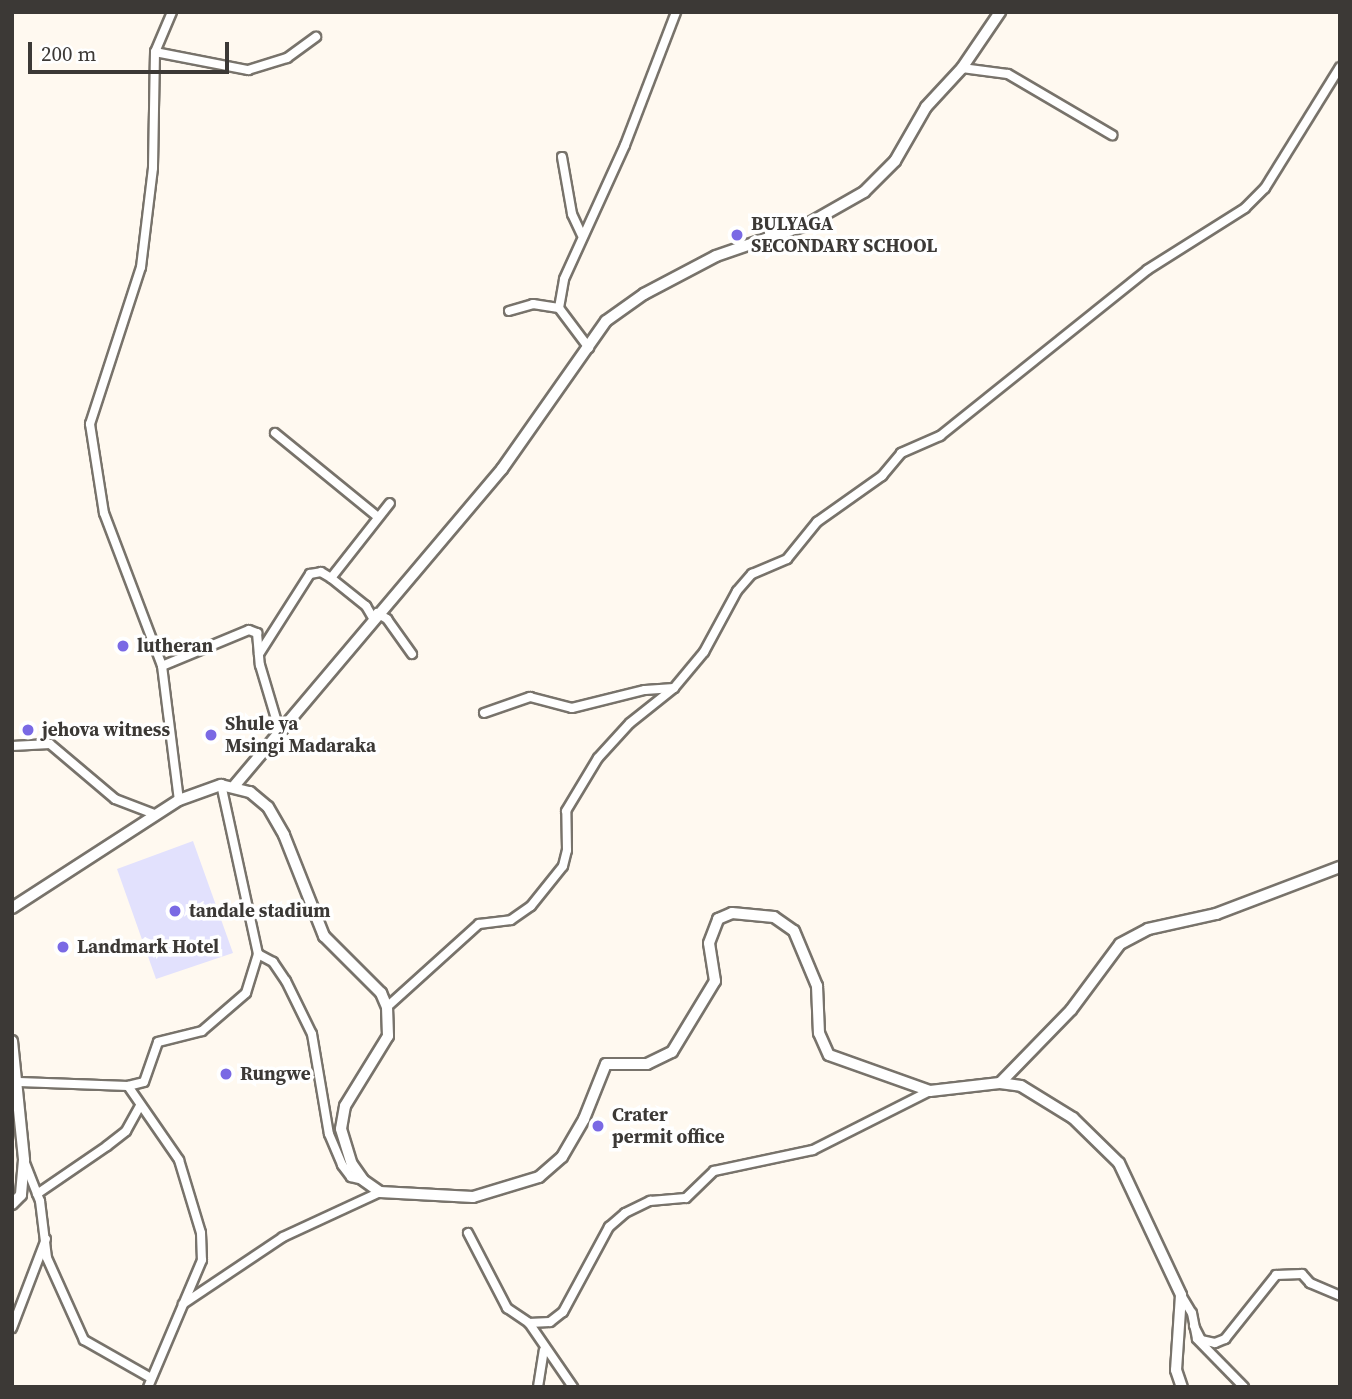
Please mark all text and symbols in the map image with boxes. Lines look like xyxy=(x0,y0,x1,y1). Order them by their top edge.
scale bar xyxy=(32,28,233,72)
text: 200 m xyxy=(41,39,96,68)
place label: BULYAGA SECONDARY SCHOOL xyxy=(751,213,938,257)
marker: BULYAGA SECONDARY SCHOOL xyxy=(729,227,745,243)
place label: lutheran xyxy=(137,635,213,657)
marker: lutheran xyxy=(115,638,131,654)
place label: Shule ya Msingi Madaraka xyxy=(225,713,376,757)
place label: jehova witness xyxy=(42,719,170,741)
marker: jehova witness xyxy=(20,722,36,738)
marker: Shule ya Msingi Madaraka xyxy=(203,727,219,743)
place label: tandale stadium xyxy=(189,900,330,922)
marker: tandale stadium xyxy=(167,903,183,919)
place label: Landmark Hotel xyxy=(77,936,219,958)
marker: Landmark Hotel xyxy=(55,939,71,955)
place label: Rungwe xyxy=(240,1063,311,1085)
marker: Rungwe xyxy=(218,1066,234,1082)
place label: Crater permit office xyxy=(612,1104,725,1148)
marker: Crater permit office xyxy=(590,1118,606,1134)

